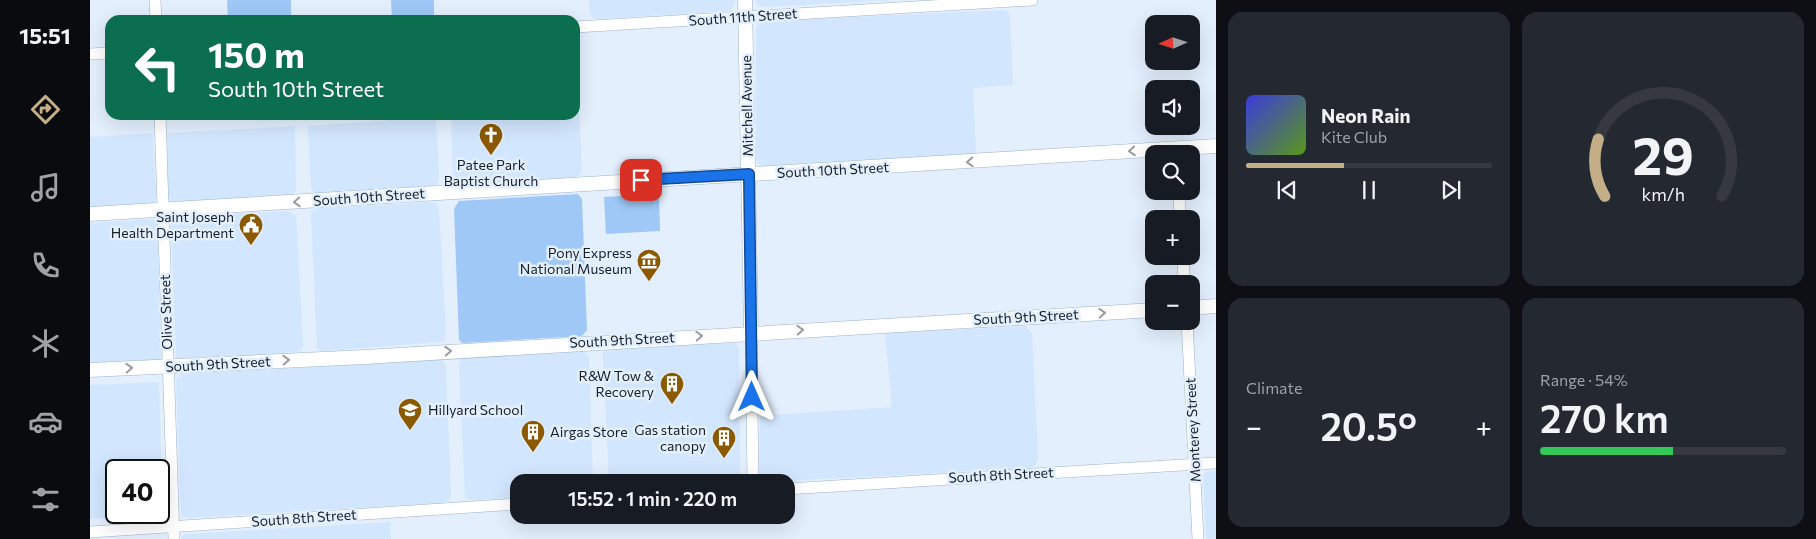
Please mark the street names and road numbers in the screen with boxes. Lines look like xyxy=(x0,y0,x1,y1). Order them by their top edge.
street label: South 11th Street xyxy=(688,4,798,29)
street label: Mitchell Avenue xyxy=(737,55,756,157)
street label: South 10th Street xyxy=(777,158,890,181)
street label: South 10th Street xyxy=(313,184,426,209)
street label: Olive Street xyxy=(156,274,175,350)
street label: South 9th Street xyxy=(973,305,1079,328)
street label: South 9th Street xyxy=(569,328,675,351)
street label: South 9th Street xyxy=(165,352,271,375)
street label: Monterey Street xyxy=(1181,377,1204,483)
street label: South 8th Street xyxy=(948,463,1054,486)
street label: South 8th Street xyxy=(251,505,357,530)

